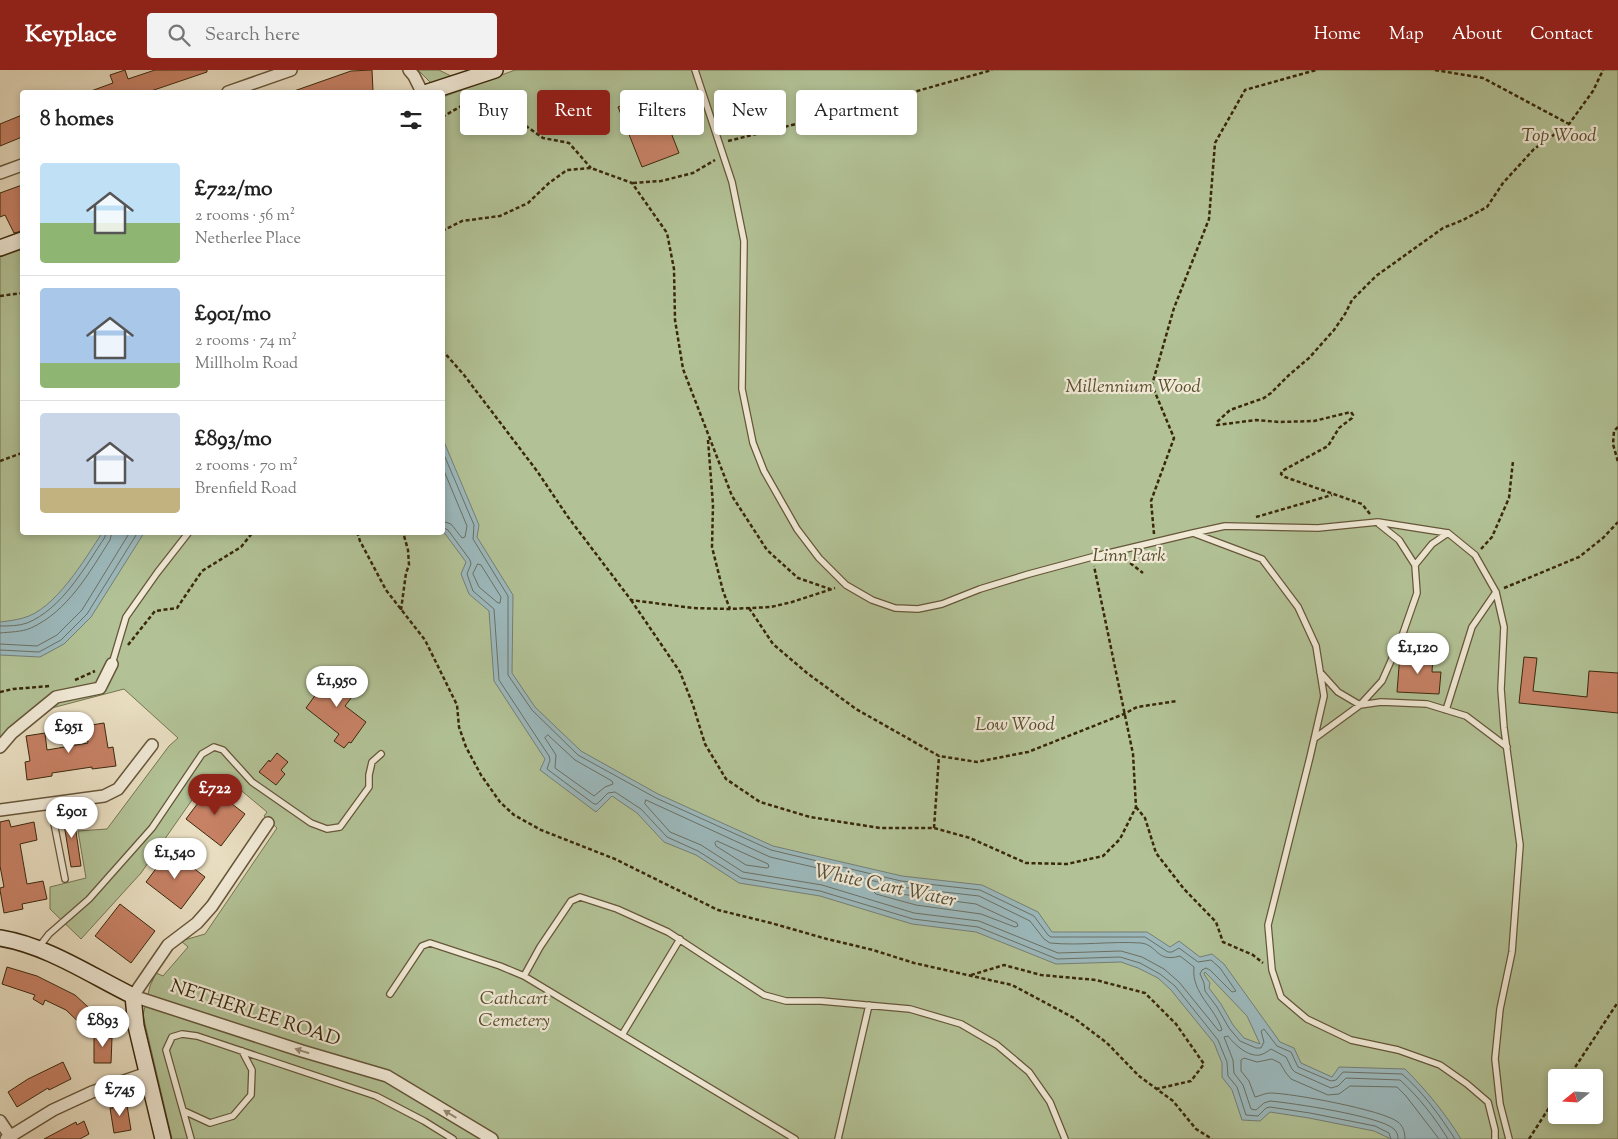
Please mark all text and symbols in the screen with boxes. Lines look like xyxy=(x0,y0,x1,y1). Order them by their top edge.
search box xyxy=(147,13,497,58)
text: Keyplace xyxy=(25,18,117,52)
icon: search xyxy=(165,21,193,49)
text: Search here xyxy=(205,22,300,49)
text: Home xyxy=(1314,22,1361,48)
text: Map xyxy=(1389,22,1424,48)
text: About xyxy=(1452,22,1502,48)
text: Contact xyxy=(1530,22,1593,48)
chip: Buy xyxy=(460,90,527,135)
chip: Rent xyxy=(537,90,610,135)
chip: Filters xyxy=(620,90,704,135)
chip: New xyxy=(714,90,786,135)
chip: Apartment xyxy=(796,90,917,135)
text: 8 homes xyxy=(40,105,114,135)
icon: filters xyxy=(397,106,425,134)
park label: Top Wood xyxy=(1521,123,1597,150)
text: £722/mo xyxy=(195,175,273,205)
icon: home xyxy=(80,183,140,243)
text: 2 rooms · 56 m² xyxy=(195,205,295,228)
text: Netherlee Place xyxy=(195,228,301,251)
text: £901/mo xyxy=(195,300,271,330)
icon: home xyxy=(80,308,140,368)
text: 2 rooms · 74 m² xyxy=(195,330,297,353)
text: Millholm Road xyxy=(195,353,298,376)
park label: Millennium Wood xyxy=(1065,374,1201,401)
text: £893/mo xyxy=(195,425,272,455)
icon: home xyxy=(80,433,140,493)
text: 2 rooms · 70 m² xyxy=(195,455,298,478)
text: Brenfield Road xyxy=(195,478,297,501)
park label: Linn Park xyxy=(1092,543,1166,570)
pin: £1,120 xyxy=(1377,632,1459,675)
text: £1,120 xyxy=(1398,637,1438,660)
pin: £1,950 xyxy=(296,666,378,708)
text: £1,950 xyxy=(317,670,357,693)
pin: £951 xyxy=(39,712,99,754)
park label: Low Wood xyxy=(975,712,1056,739)
text: £951 xyxy=(55,716,83,739)
pin: £722 xyxy=(185,774,245,816)
text: £722 xyxy=(199,778,231,801)
pin: £901 xyxy=(42,796,102,839)
text: £901 xyxy=(57,801,87,824)
pin: £1,540 xyxy=(134,838,216,880)
text: £1,540 xyxy=(155,842,195,865)
water label: White Cart Water xyxy=(811,858,959,916)
street label: NETHERLEE ROAD xyxy=(166,974,344,1054)
park label: Cathcart Cemetery xyxy=(478,986,550,1035)
pin: £893 xyxy=(73,1006,133,1048)
text: £893 xyxy=(87,1010,119,1033)
one-way arrow xyxy=(294,1047,309,1055)
north arrow xyxy=(1548,1069,1602,1124)
map controls xyxy=(1548,1069,1603,1124)
pin: £745 xyxy=(90,1074,150,1117)
text: £745 xyxy=(105,1079,135,1102)
one-way arrow xyxy=(443,1110,458,1118)

